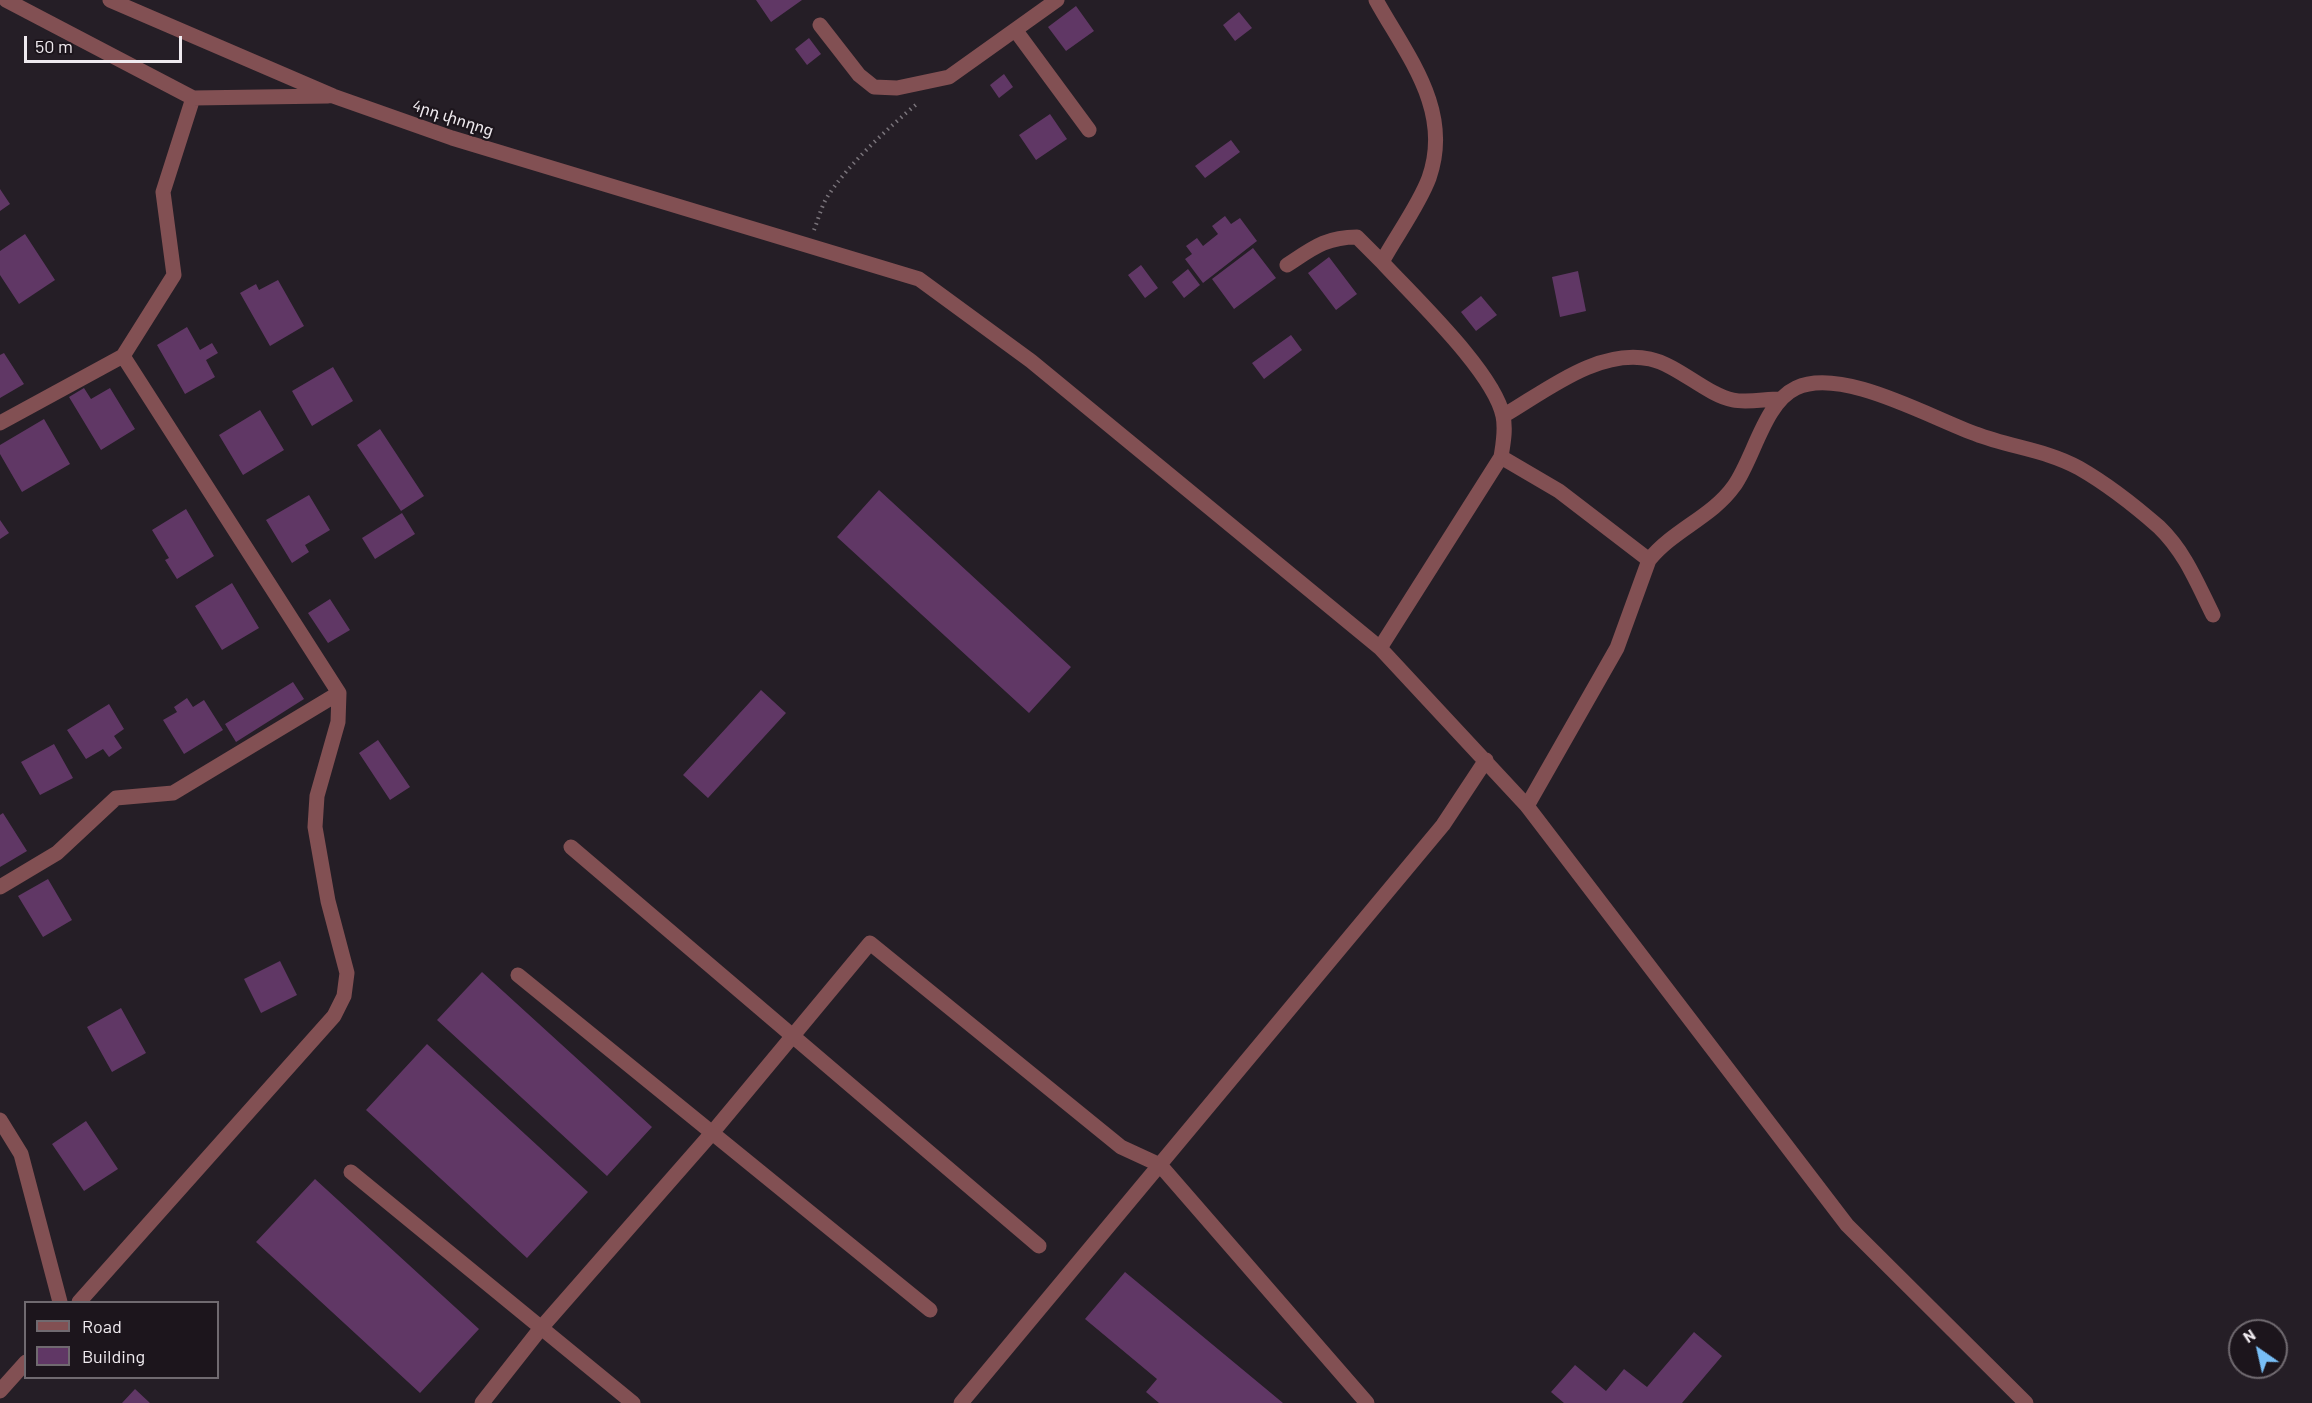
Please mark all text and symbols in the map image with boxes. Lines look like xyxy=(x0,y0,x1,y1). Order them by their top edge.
scale bar xyxy=(27,24,184,62)
text: 50 m xyxy=(35,35,73,57)
street label: 4րդ փողոց xyxy=(410,96,496,140)
legend xyxy=(24,1301,219,1379)
text: Road xyxy=(82,1315,122,1337)
north arrow xyxy=(2228,1319,2288,1379)
text: N xyxy=(2239,1324,2258,1346)
text: Building xyxy=(82,1345,145,1367)

